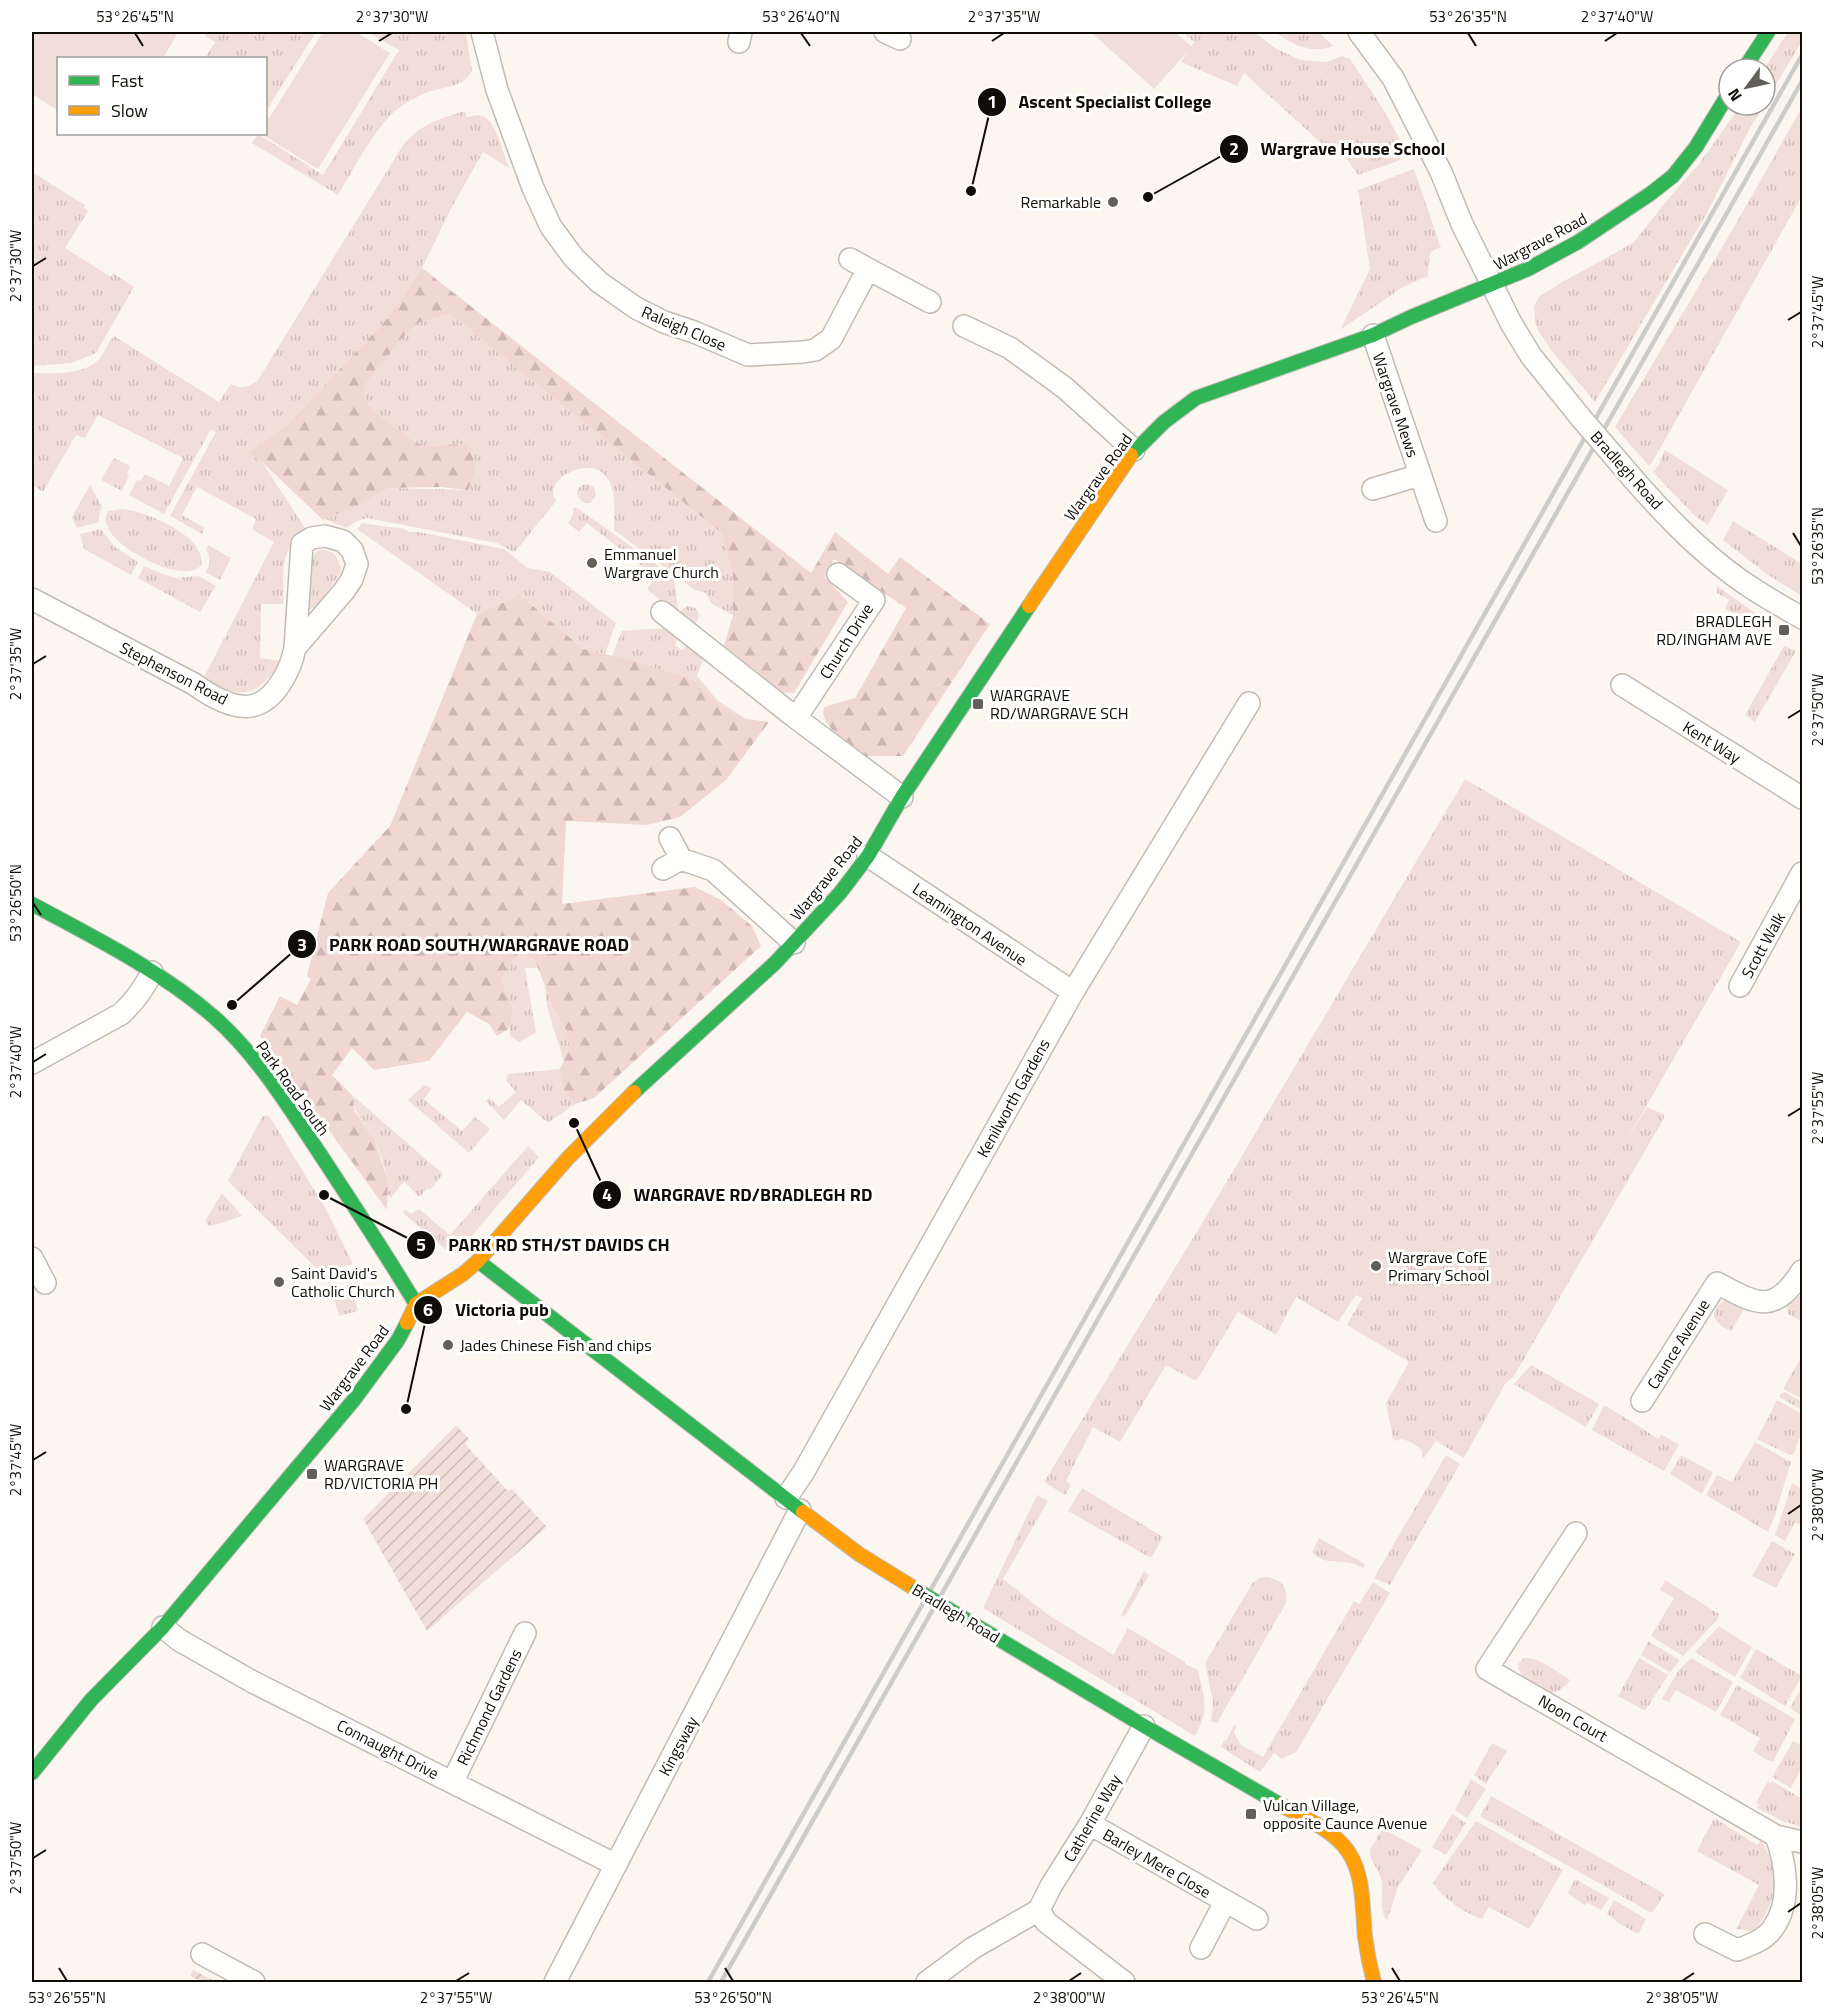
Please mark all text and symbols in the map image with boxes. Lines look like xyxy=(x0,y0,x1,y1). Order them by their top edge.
text: 53°26'45"N xyxy=(96,5,174,28)
text: 2°37'30"W xyxy=(356,5,428,28)
text: 53°26'40"N xyxy=(762,5,840,28)
text: 2°37'35"W xyxy=(968,5,1040,28)
text: 53°26'35"N xyxy=(1429,5,1507,28)
text: 2°37'40"W xyxy=(1581,5,1653,28)
legend xyxy=(57,57,267,135)
north arrow xyxy=(1717,57,1777,117)
text: Fast xyxy=(111,67,144,94)
callout: Ascent Specialist College xyxy=(977,84,1224,120)
text: N xyxy=(1721,84,1748,106)
text: 1 xyxy=(987,88,997,115)
text: Ascent Specialist College xyxy=(1019,88,1211,115)
text: Slow xyxy=(111,97,148,124)
callout: Wargrave House School xyxy=(1219,131,1458,167)
text: 2 xyxy=(1229,135,1239,162)
text: Wargrave House School xyxy=(1261,135,1445,162)
place label: Remarkable xyxy=(1020,190,1101,214)
marker: Remarkable xyxy=(1106,195,1120,209)
street label: Wargrave Road xyxy=(1489,206,1591,276)
text: 2°37'30"W xyxy=(4,230,27,302)
text: 2°37'45"W xyxy=(1806,276,1829,348)
street label: Raleigh Close xyxy=(638,299,730,357)
street label: Wargrave Mews xyxy=(1367,349,1425,461)
street label: Bradlegh Road xyxy=(1585,425,1669,515)
street label: Wargrave Road xyxy=(1058,428,1138,526)
text: 53°26'35"N xyxy=(1806,507,1829,585)
place label: Emmanuel Wargrave Church xyxy=(604,542,719,584)
marker: Emmanuel Wargrave Church xyxy=(585,556,599,570)
street label: Church Drive xyxy=(813,598,879,684)
place label: BRADLEGH RD/INGHAM AVE xyxy=(1656,609,1772,651)
marker: BRADLEGH RD/INGHAM AVE xyxy=(1777,623,1791,637)
text: 2°37'35"W xyxy=(4,628,27,700)
street label: Stephenson Road xyxy=(116,635,232,711)
text: 2°37'50"W xyxy=(1806,674,1829,746)
place label: WARGRAVE RD/WARGRAVE SCH xyxy=(990,683,1128,725)
marker: WARGRAVE RD/WARGRAVE SCH xyxy=(971,697,985,711)
street label: Kent Way xyxy=(1678,715,1746,769)
street label: Wargrave Road xyxy=(784,830,868,926)
text: 53°26'50"N xyxy=(4,864,27,942)
street label: Leamington Avenue xyxy=(908,877,1032,971)
street label: Scott Walk xyxy=(1735,907,1791,982)
callout: PARK ROAD SOUTH/WARGRAVE ROAD xyxy=(287,926,641,962)
text: 3 xyxy=(297,931,307,958)
text: PARK ROAD SOUTH/WARGRAVE ROAD xyxy=(329,931,629,958)
text: 2°37'40"W xyxy=(4,1026,27,1098)
street label: Kenilworth Gardens xyxy=(970,1034,1056,1162)
street label: Park Road South xyxy=(250,1036,336,1140)
text: 2°37'55"W xyxy=(1806,1072,1829,1144)
callout: WARGRAVE RD/BRADLEGH RD xyxy=(592,1177,884,1213)
text: 4 xyxy=(602,1181,612,1208)
text: WARGRAVE RD/BRADLEGH RD xyxy=(634,1181,872,1208)
callout: PARK RD STH/ST DAVIDS CH xyxy=(406,1227,682,1263)
text: 5 xyxy=(416,1231,426,1258)
text: PARK RD STH/ST DAVIDS CH xyxy=(448,1231,670,1258)
place label: Wargrave CofE Primary School xyxy=(1388,1245,1490,1287)
marker: Wargrave CofE Primary School xyxy=(1369,1259,1383,1273)
place label: Saint David's Catholic Church xyxy=(291,1261,395,1303)
marker: Saint David's Catholic Church xyxy=(272,1275,286,1289)
callout: Victoria pub xyxy=(413,1292,561,1328)
street label: Caunce Avenue xyxy=(1641,1294,1715,1394)
text: 6 xyxy=(423,1296,433,1323)
text: Victoria pub xyxy=(455,1296,549,1323)
street label: Wargrave Road xyxy=(313,1320,395,1416)
place label: Jades Chinese Fish and chips xyxy=(460,1333,652,1357)
marker: Jades Chinese Fish and chips xyxy=(441,1338,455,1352)
text: 2°37'45"W xyxy=(4,1424,27,1496)
place label: WARGRAVE RD/VICTORIA PH xyxy=(324,1453,438,1495)
marker: WARGRAVE RD/VICTORIA PH xyxy=(305,1467,319,1481)
text: 2°38'00"W xyxy=(1806,1469,1829,1541)
street label: Bradlegh Road xyxy=(908,1577,1004,1649)
street label: Richmond Gardens xyxy=(450,1645,528,1769)
street label: Noon Court xyxy=(1534,1689,1612,1748)
street label: Kingsway xyxy=(652,1712,704,1780)
street label: Connaught Drive xyxy=(333,1713,443,1785)
street label: Catherine Way xyxy=(1057,1769,1127,1866)
place label: Vulcan Village, opposite Caunce Avenue xyxy=(1263,1793,1427,1835)
marker: Vulcan Village, opposite Caunce Avenue xyxy=(1244,1807,1258,1821)
text: 2°37'50"W xyxy=(4,1822,27,1894)
street label: Barley Mere Close xyxy=(1099,1822,1215,1904)
text: 2°38'05"W xyxy=(1806,1867,1829,1939)
text: 53°26'55"N xyxy=(28,1986,106,2009)
text: 2°37'55"W xyxy=(420,1986,492,2009)
text: 53°26'50"N xyxy=(694,1986,772,2009)
text: 2°38'00"W xyxy=(1033,1986,1105,2009)
text: 53°26'45"N xyxy=(1361,1986,1439,2009)
text: 2°38'05"W xyxy=(1646,1986,1718,2009)

